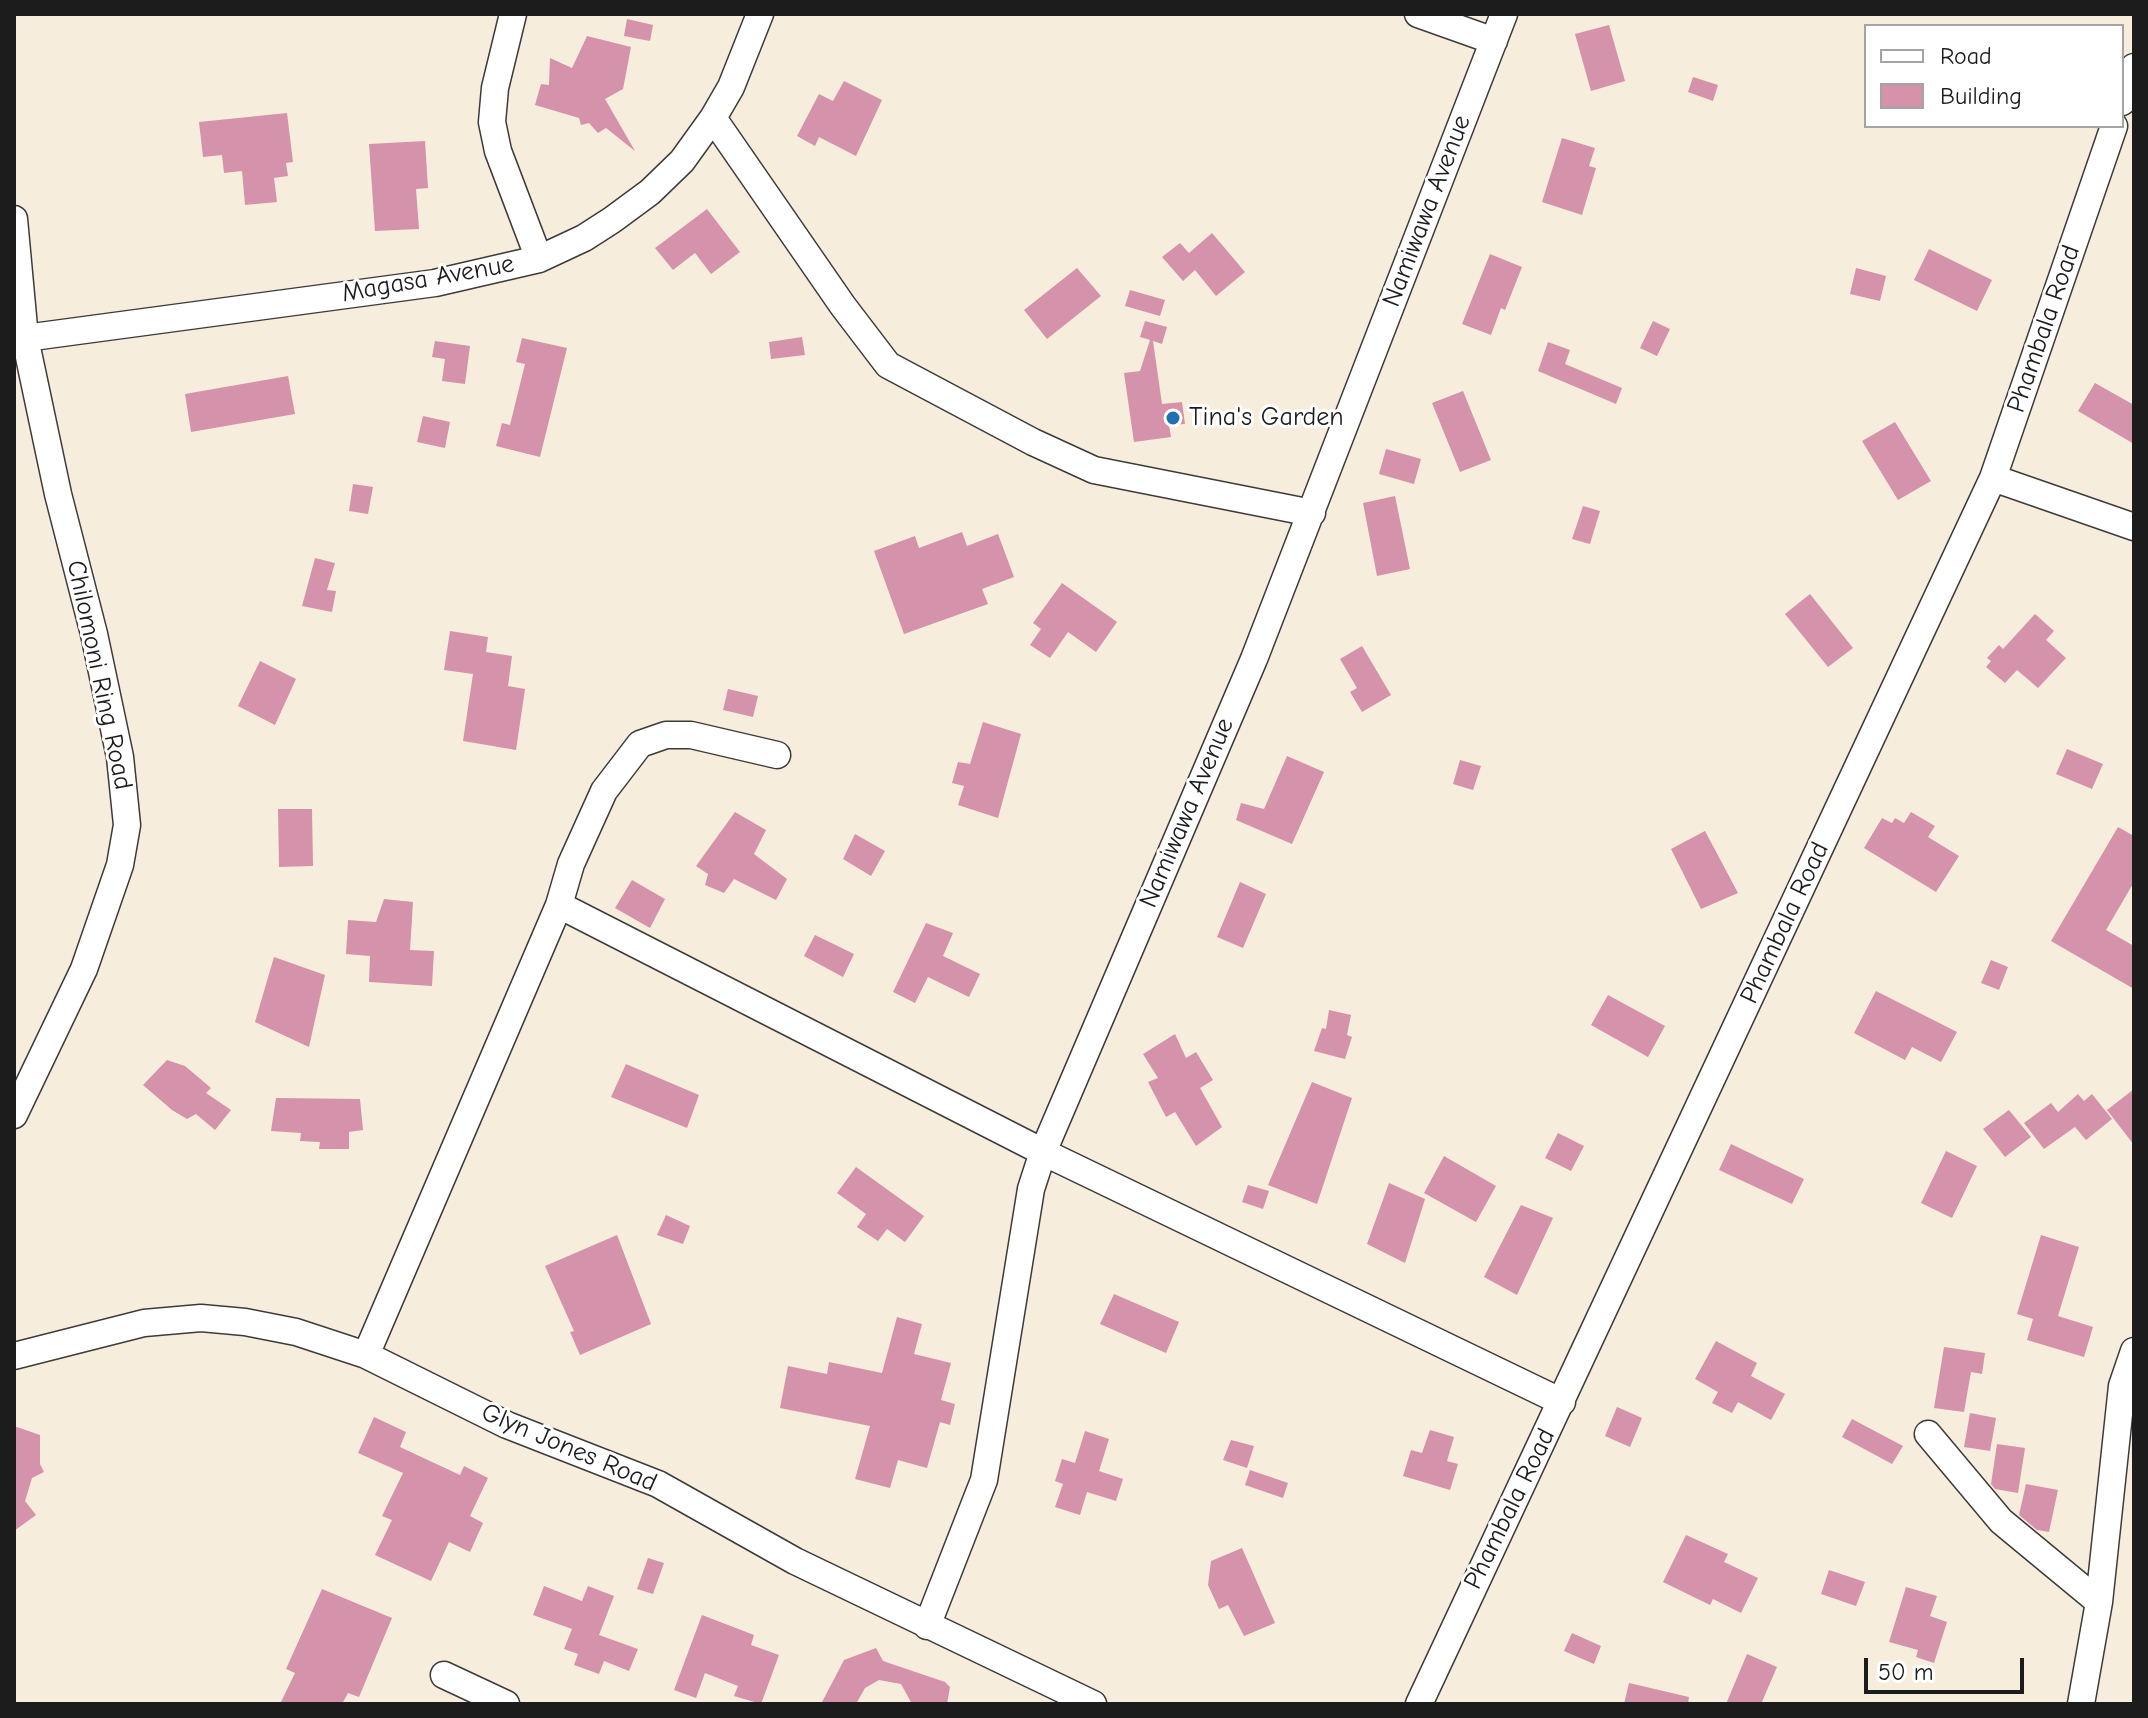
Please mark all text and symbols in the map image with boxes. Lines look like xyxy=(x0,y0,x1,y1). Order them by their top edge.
legend xyxy=(1864,24,2124,128)
text: Road xyxy=(1940,42,1992,70)
text: Building xyxy=(1940,82,2022,110)
street label: Namiwawa Avenue xyxy=(1376,111,1478,311)
street label: Phambala Road xyxy=(2001,241,2087,417)
street label: Magasa Avenue xyxy=(339,248,517,310)
place label: Tina's Garden xyxy=(1189,402,1344,434)
marker: Tina's Garden xyxy=(1164,409,1182,427)
street label: Chilomoni Ring Road xyxy=(59,557,139,793)
street label: Namiwawa Avenue xyxy=(1133,714,1241,912)
street label: Phambala Road xyxy=(1734,837,1836,1009)
street label: Glyn Jones Road xyxy=(477,1397,661,1499)
street label: Phambala Road xyxy=(1458,1424,1562,1594)
scale bar xyxy=(1868,1642,2028,1692)
text: 50 m xyxy=(1878,1658,1934,1686)

